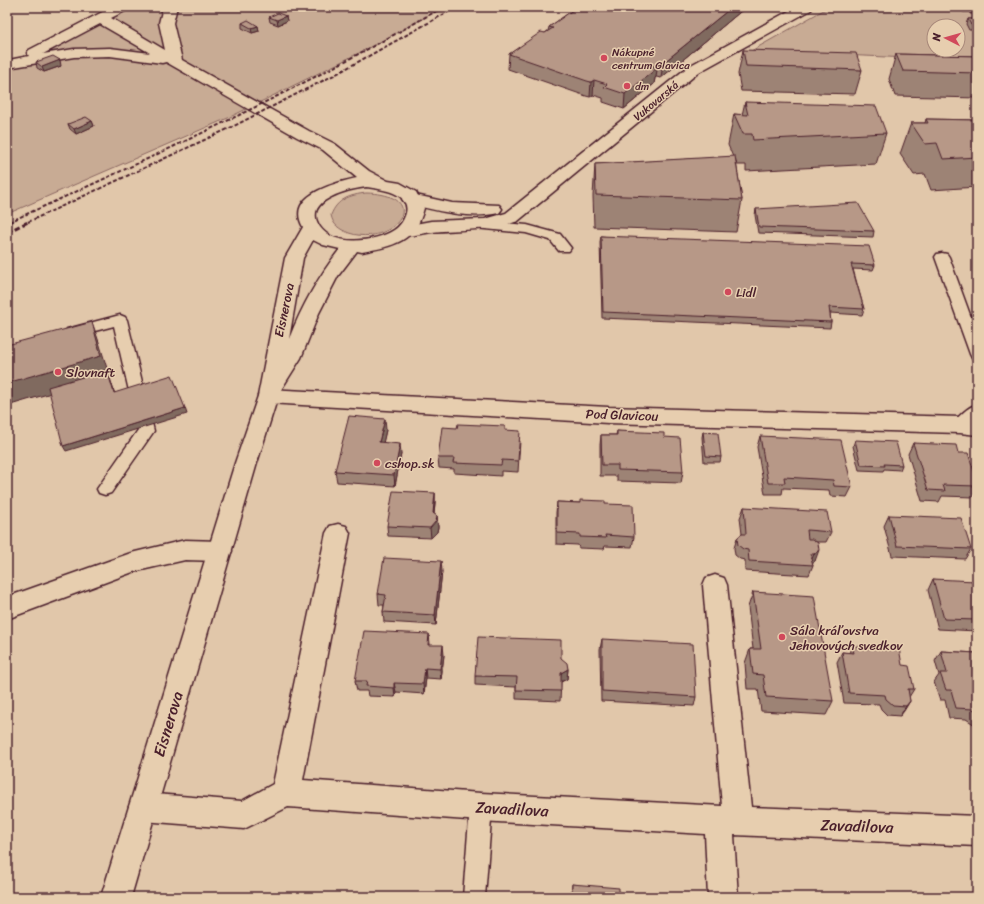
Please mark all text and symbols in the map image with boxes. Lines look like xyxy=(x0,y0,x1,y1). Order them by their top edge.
north arrow xyxy=(926,18,966,58)
text: N xyxy=(927,32,946,43)
place label: Nákupné centrum Glavica xyxy=(612,43,690,75)
marker: Nákupné centrum Glavica xyxy=(599,53,609,63)
street label: Vukovarská xyxy=(629,76,683,126)
place label: dm xyxy=(635,77,650,96)
marker: dm xyxy=(622,81,632,91)
street label: Eisnerova xyxy=(267,280,301,339)
place label: Lidl xyxy=(736,281,756,304)
marker: Lidl xyxy=(723,287,733,297)
place label: Slovnaft xyxy=(66,361,115,384)
marker: Slovnaft xyxy=(53,367,63,377)
street label: Pod Glavicou xyxy=(585,402,659,428)
place label: cshop.sk xyxy=(385,452,435,475)
marker: cshop.sk xyxy=(372,458,382,468)
place label: Sála kráľovstva Jehovových svedkov xyxy=(789,619,904,657)
marker: Sála kráľovstva Jehovových svedkov xyxy=(777,632,787,642)
street label: Eisnerova xyxy=(144,688,192,760)
street label: Zavadilova xyxy=(475,793,550,825)
street label: Zavadilova xyxy=(820,810,895,842)

